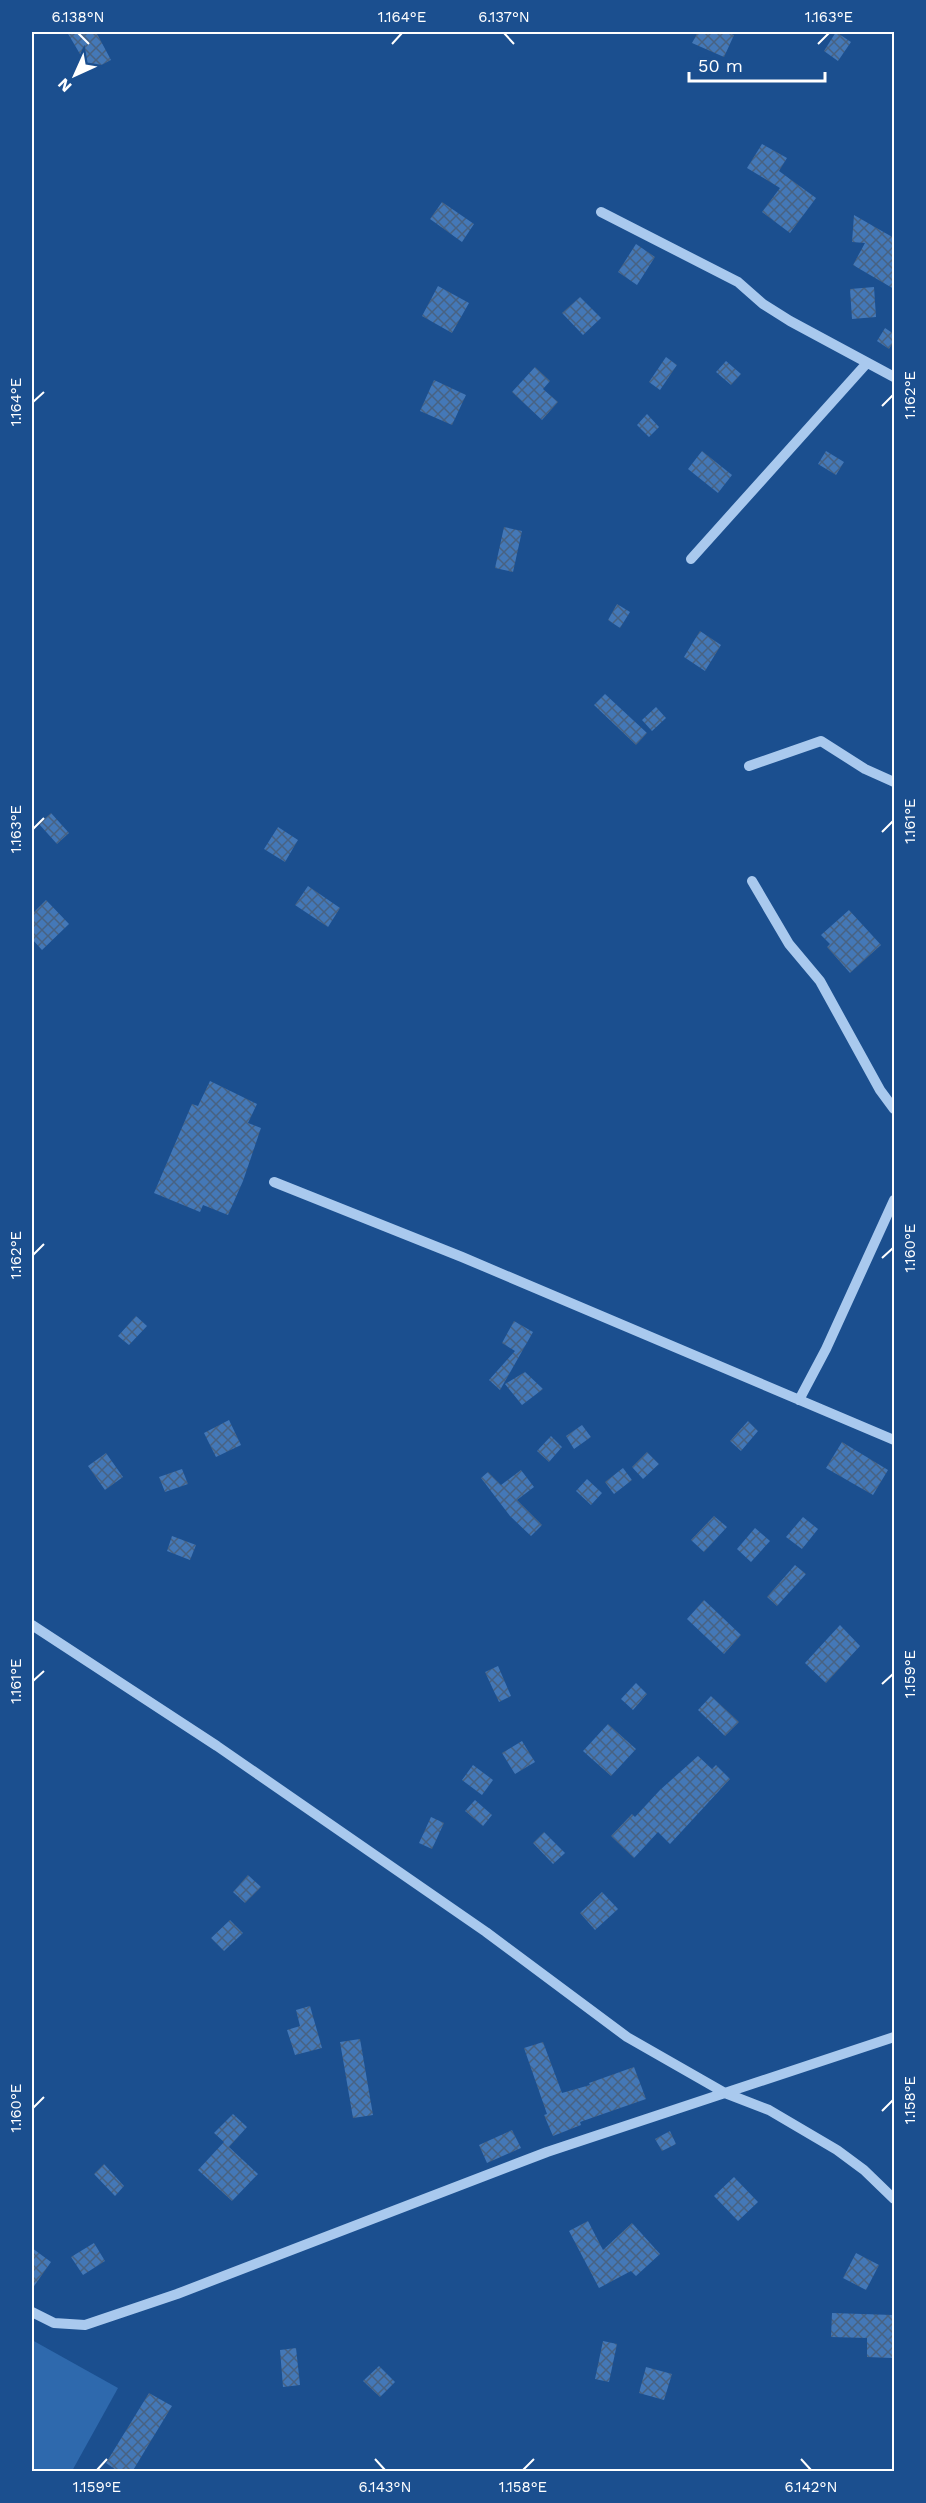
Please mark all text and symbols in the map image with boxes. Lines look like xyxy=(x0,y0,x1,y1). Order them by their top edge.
text: 6.138°N xyxy=(51,8,105,26)
text: 1.164°E xyxy=(378,8,426,26)
text: 6.137°N xyxy=(478,8,530,26)
text: 1.163°E xyxy=(805,8,853,26)
north arrow xyxy=(45,45,105,105)
scale bar xyxy=(689,45,826,83)
text: 50 m xyxy=(698,55,743,76)
text: N xyxy=(54,74,76,96)
text: 1.162°E xyxy=(901,371,919,419)
text: 1.164°E xyxy=(7,378,25,426)
text: 1.161°E xyxy=(901,798,919,844)
text: 1.163°E xyxy=(7,805,25,853)
text: 1.160°E xyxy=(901,1224,919,1272)
text: 1.162°E xyxy=(7,1231,25,1279)
text: 1.159°E xyxy=(901,1650,919,1698)
text: 1.161°E xyxy=(7,1658,25,1704)
text: 1.158°E xyxy=(901,2076,919,2124)
text: 1.160°E xyxy=(7,2084,25,2132)
text: 1.159°E xyxy=(73,2478,121,2496)
text: 6.143°N xyxy=(358,2478,412,2496)
text: 1.158°E xyxy=(499,2478,547,2496)
text: 6.142°N xyxy=(784,2478,838,2496)

